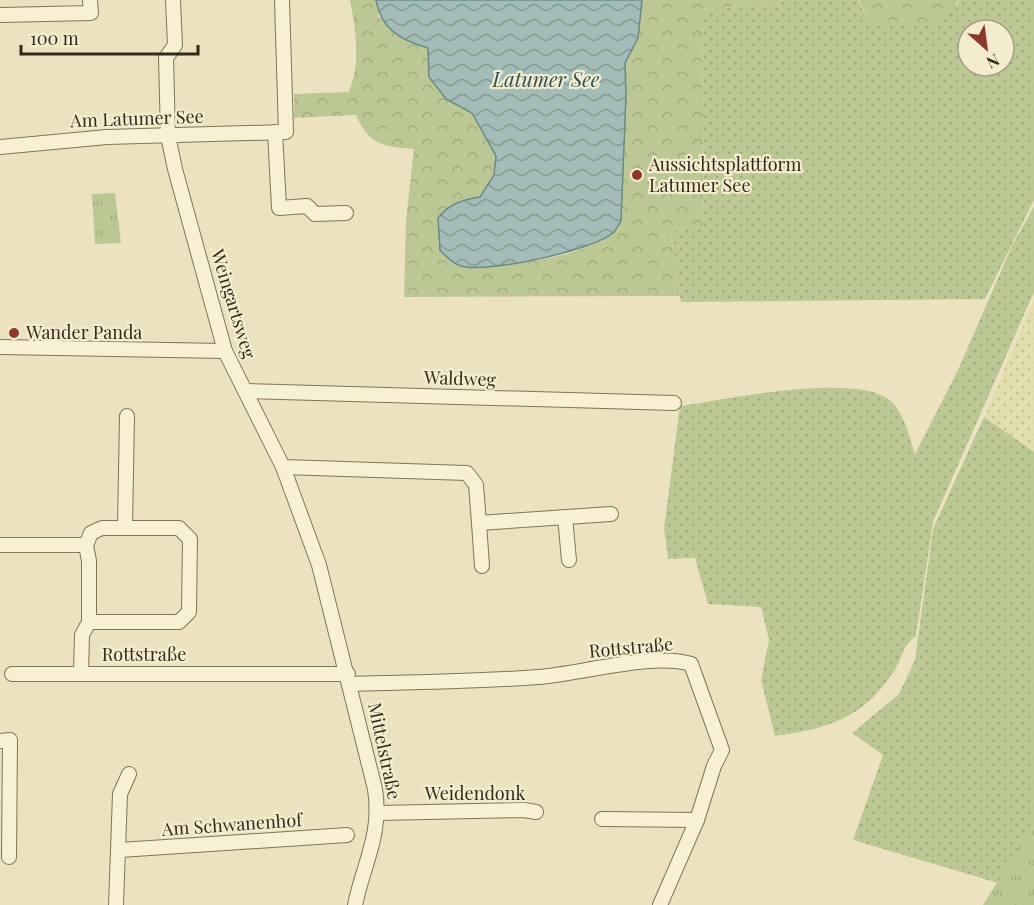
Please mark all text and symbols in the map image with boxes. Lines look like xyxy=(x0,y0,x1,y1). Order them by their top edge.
scale bar xyxy=(21,18,198,56)
north arrow xyxy=(956,18,1016,78)
text: 100 m xyxy=(30,26,79,50)
text: N xyxy=(983,50,1003,74)
water label: Latumer See xyxy=(492,65,600,92)
street label: Am Latumer See xyxy=(69,104,204,132)
place label: Aussichtsplattform Latumer See xyxy=(648,152,802,197)
marker: Aussichtsplattform Latumer See xyxy=(630,168,644,182)
street label: Weingartsweg xyxy=(206,245,262,362)
place label: Wander Panda xyxy=(25,320,142,344)
marker: Wander Panda xyxy=(7,326,21,340)
street label: Waldweg xyxy=(423,365,497,391)
street label: Rottstraße xyxy=(588,631,674,663)
street label: Rottstraße xyxy=(102,642,186,666)
street label: Mittelstraße xyxy=(363,700,407,801)
street label: Weidendonk xyxy=(424,781,525,805)
street label: Am Schwanenhof xyxy=(160,807,305,841)

